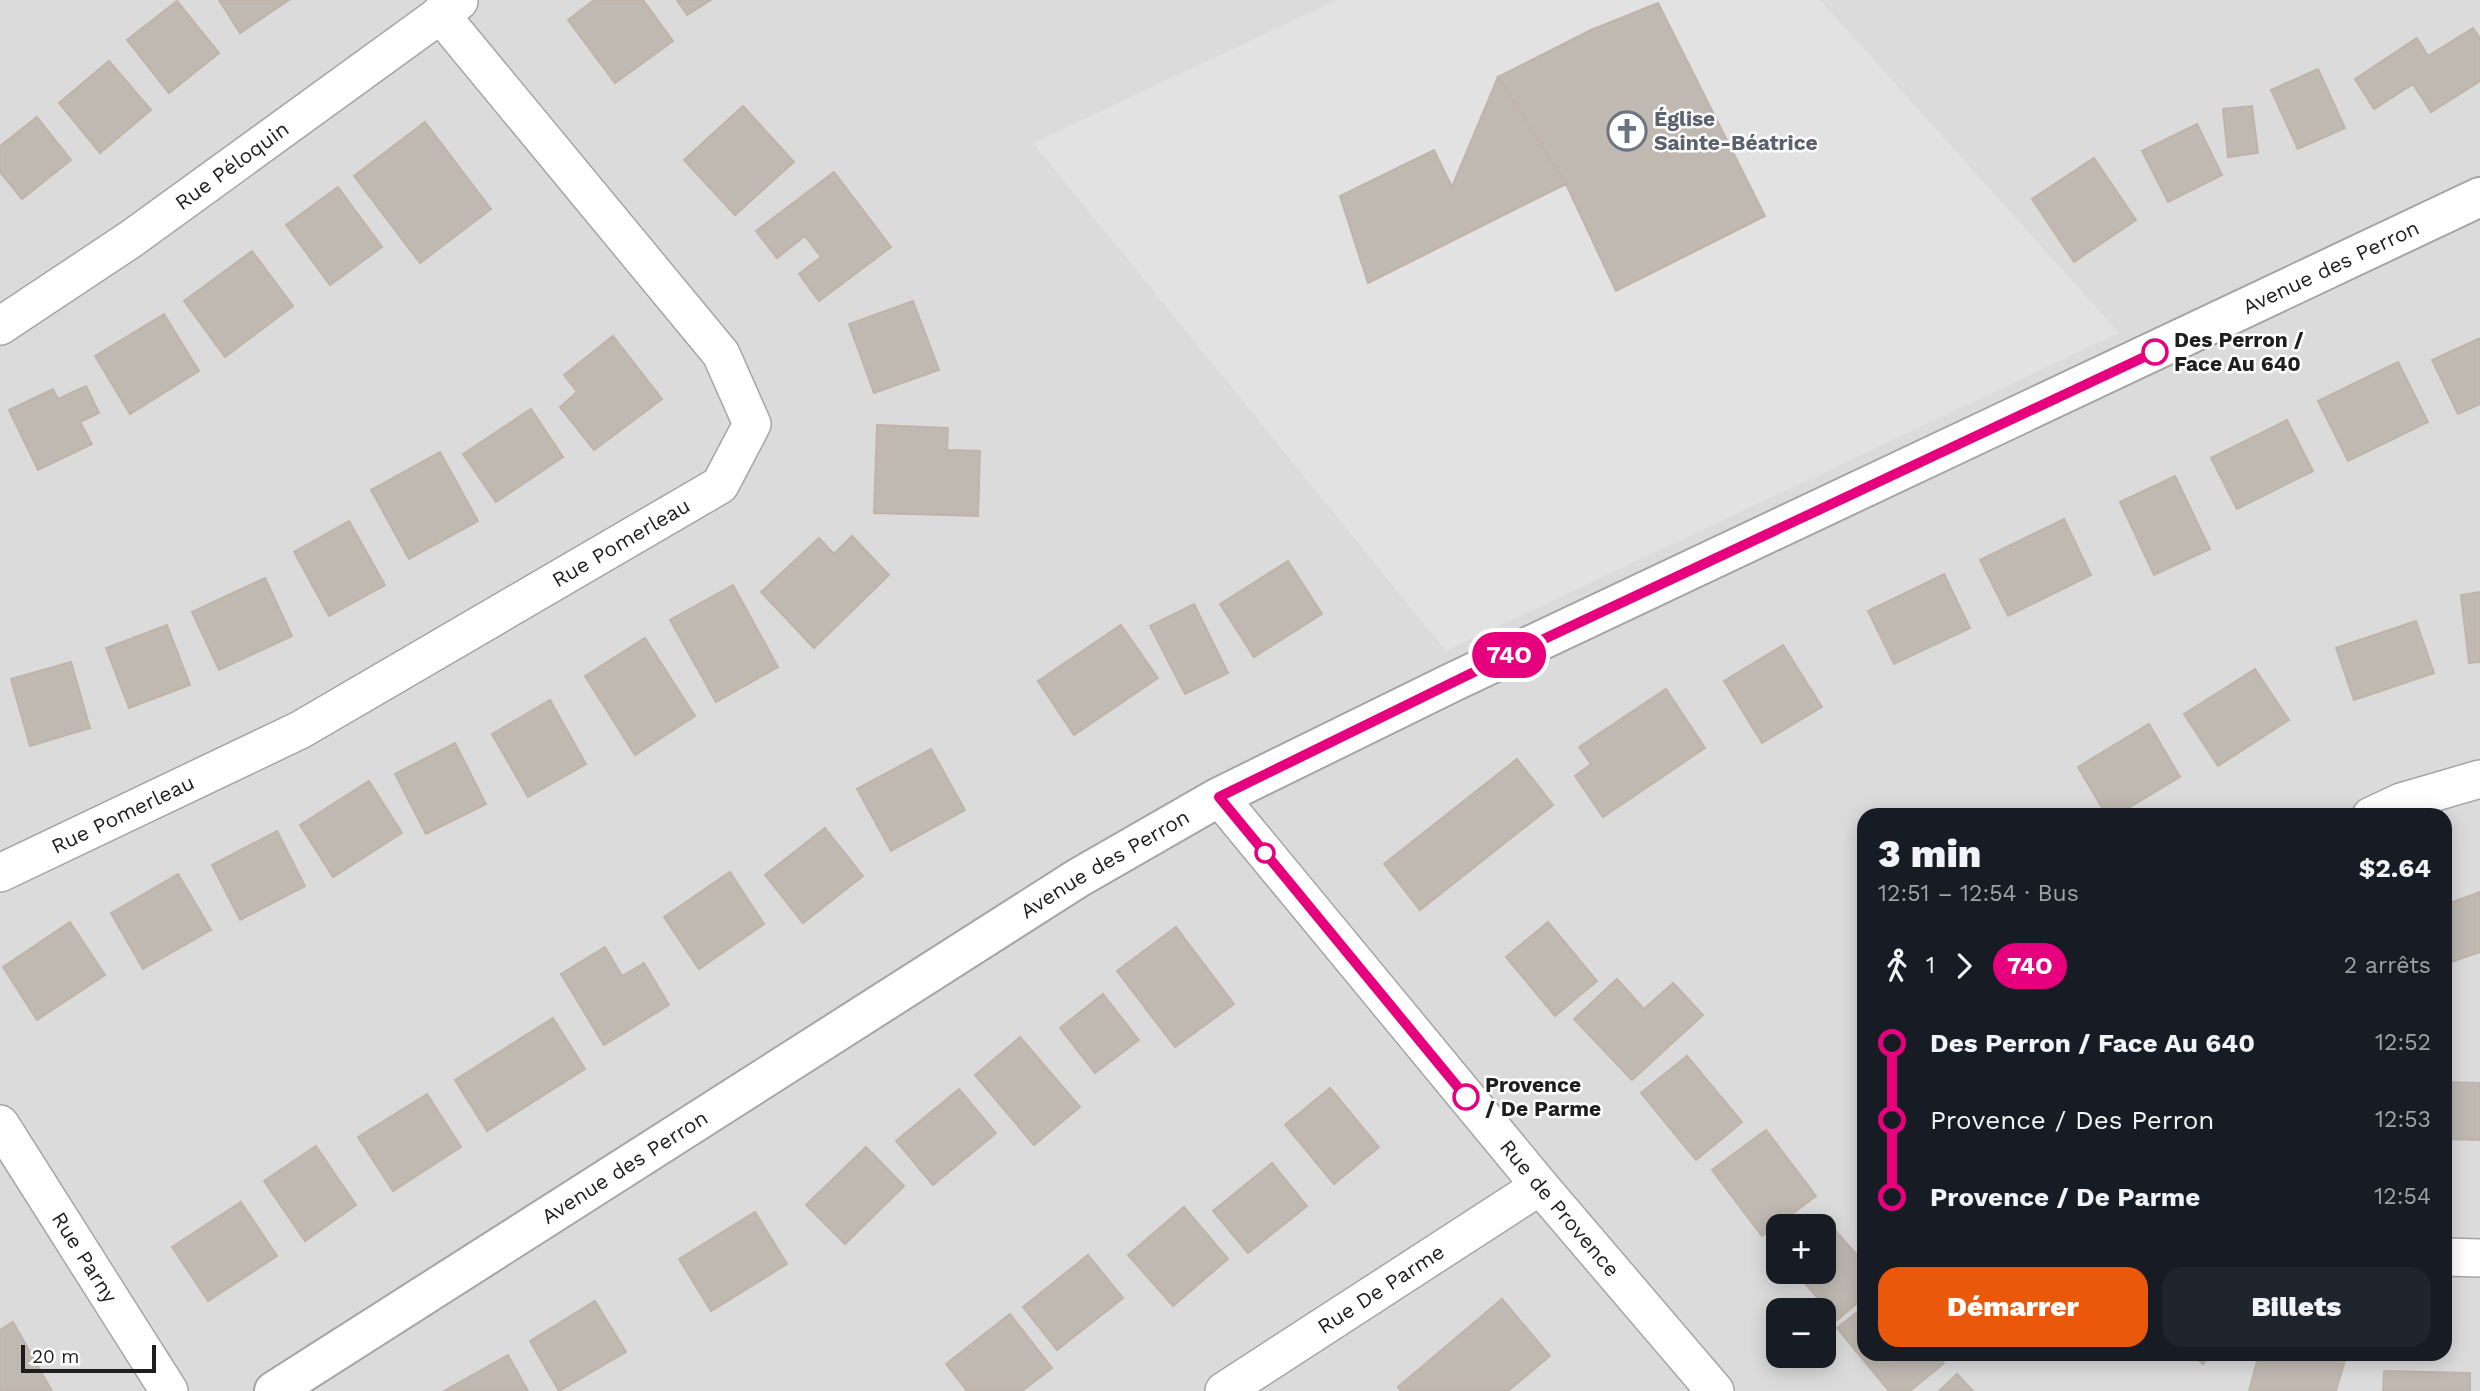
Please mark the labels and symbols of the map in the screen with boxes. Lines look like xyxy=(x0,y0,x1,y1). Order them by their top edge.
place label: Église Sainte-Béatrice xyxy=(1654,106,1818,155)
church icon: Église Sainte-Béatrice xyxy=(1606,110,1648,152)
street label: Rue Péloquin xyxy=(170,116,293,215)
street label: Avenue des Perron xyxy=(2239,215,2423,319)
place label: Des Perron / Face Au 640 xyxy=(2174,327,2304,376)
marker: Des Perron / Face Au 640 xyxy=(2142,339,2168,365)
street label: Rue Pomerleau xyxy=(547,492,694,592)
line badge: 74O xyxy=(1469,632,1549,678)
street label: Rue Pomerleau xyxy=(47,769,198,859)
street label: Avenue des Perron xyxy=(1016,804,1194,924)
unlabelled marker xyxy=(1255,843,1275,863)
place label: Provence / De Parme xyxy=(1485,1072,1601,1121)
marker: Provence / De Parme xyxy=(1453,1084,1479,1110)
street label: Avenue des Perron xyxy=(537,1105,712,1229)
street label: Rue de Provence xyxy=(1495,1134,1625,1282)
street label: Rue Parny xyxy=(47,1207,123,1308)
street label: Rue De Parme xyxy=(1313,1239,1449,1339)
scale bar xyxy=(21,1342,156,1374)

